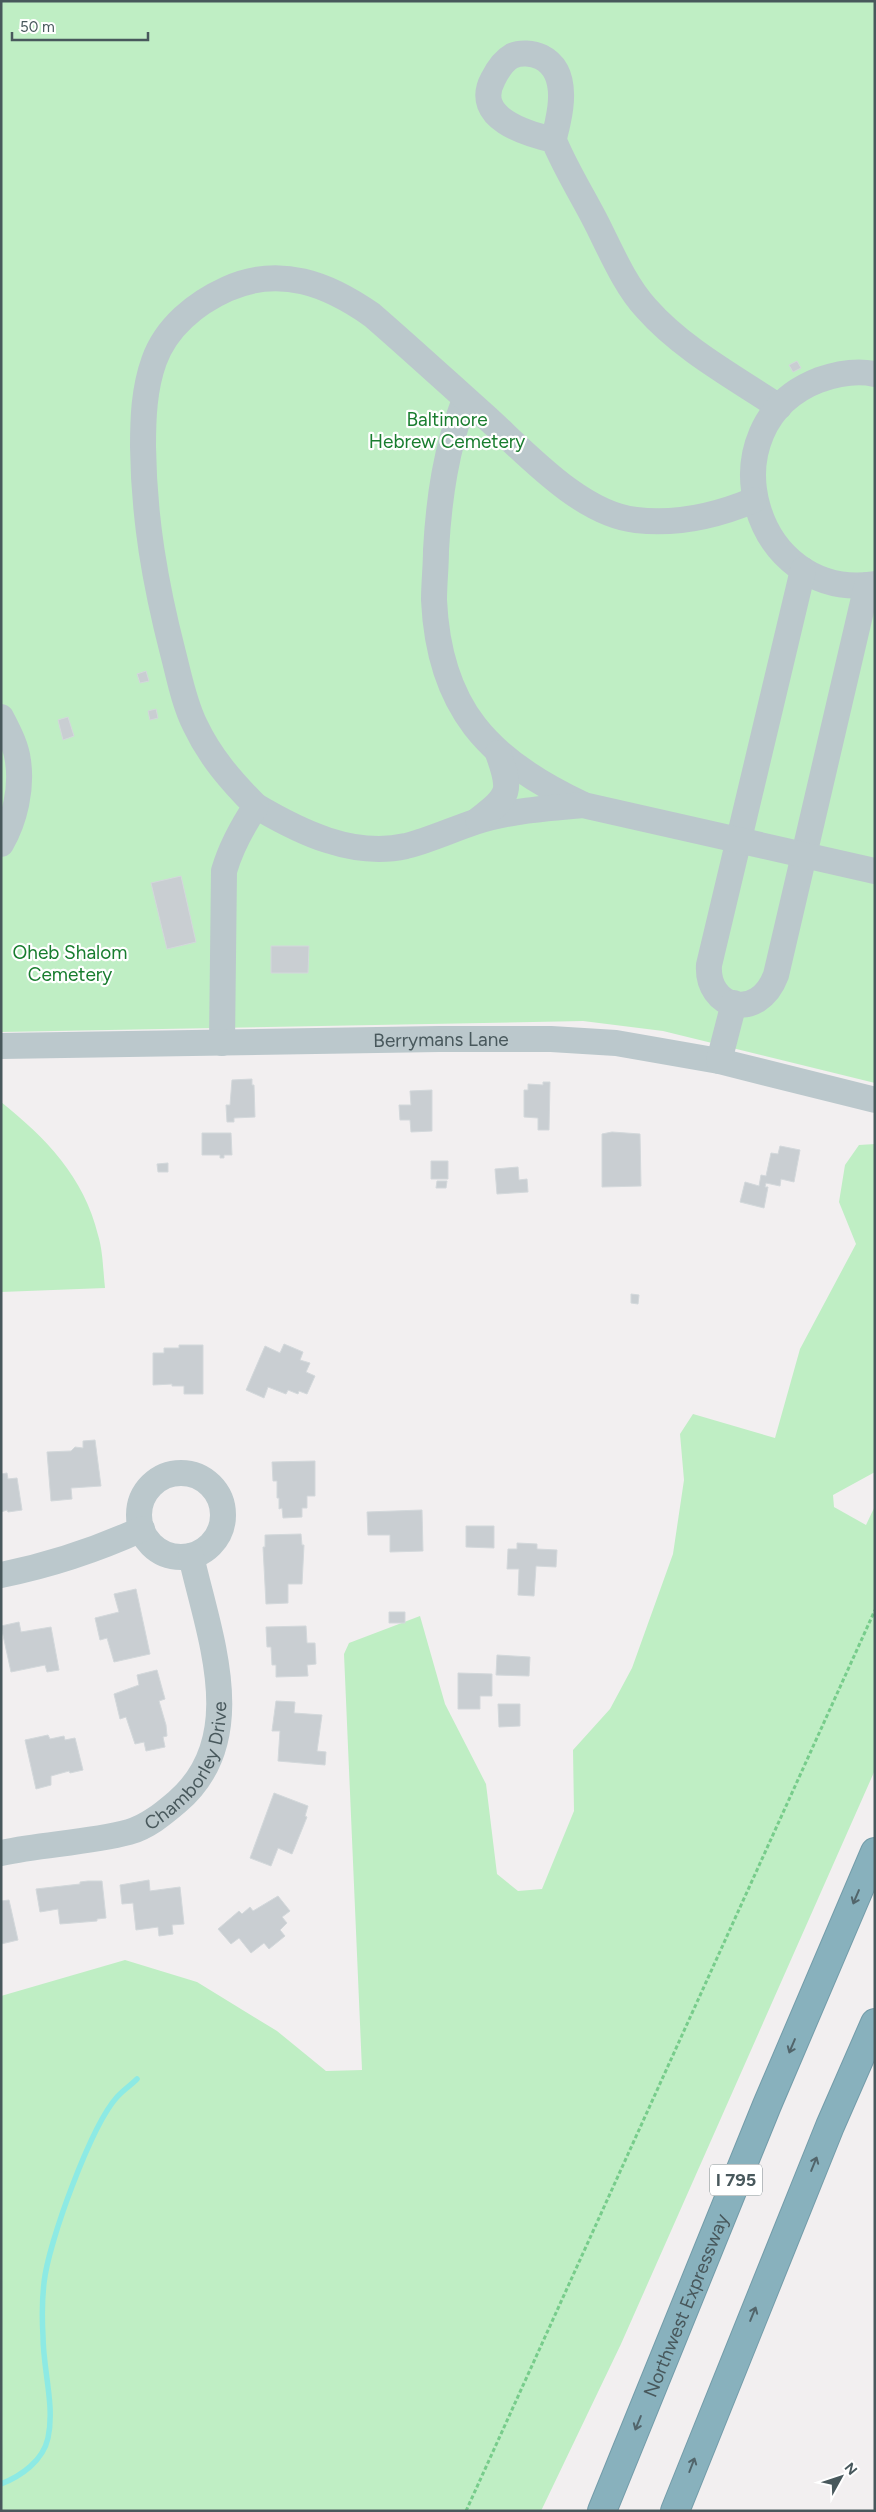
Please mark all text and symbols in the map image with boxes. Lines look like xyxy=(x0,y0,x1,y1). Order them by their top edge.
scale bar xyxy=(12,10,149,42)
text: 50 m xyxy=(20,18,55,36)
park label: Baltimore Hebrew Cemetery xyxy=(369,408,525,453)
park label: Oheb Shalom Cemetery xyxy=(13,941,127,986)
street label: Berrymans Lane xyxy=(373,1028,509,1052)
street label: Chamborley Drive xyxy=(140,1701,231,1835)
one-way arrow xyxy=(850,1889,860,1904)
one-way arrow xyxy=(786,2038,796,2053)
one-way arrow xyxy=(810,2157,819,2172)
road number: I 795 xyxy=(710,2164,762,2196)
street label: Northwest Expressway xyxy=(639,2210,734,2401)
one-way arrow xyxy=(749,2307,758,2322)
one-way arrow xyxy=(633,2415,642,2431)
north arrow xyxy=(816,2452,866,2502)
one-way arrow xyxy=(688,2458,697,2473)
text: N xyxy=(841,2459,861,2479)

